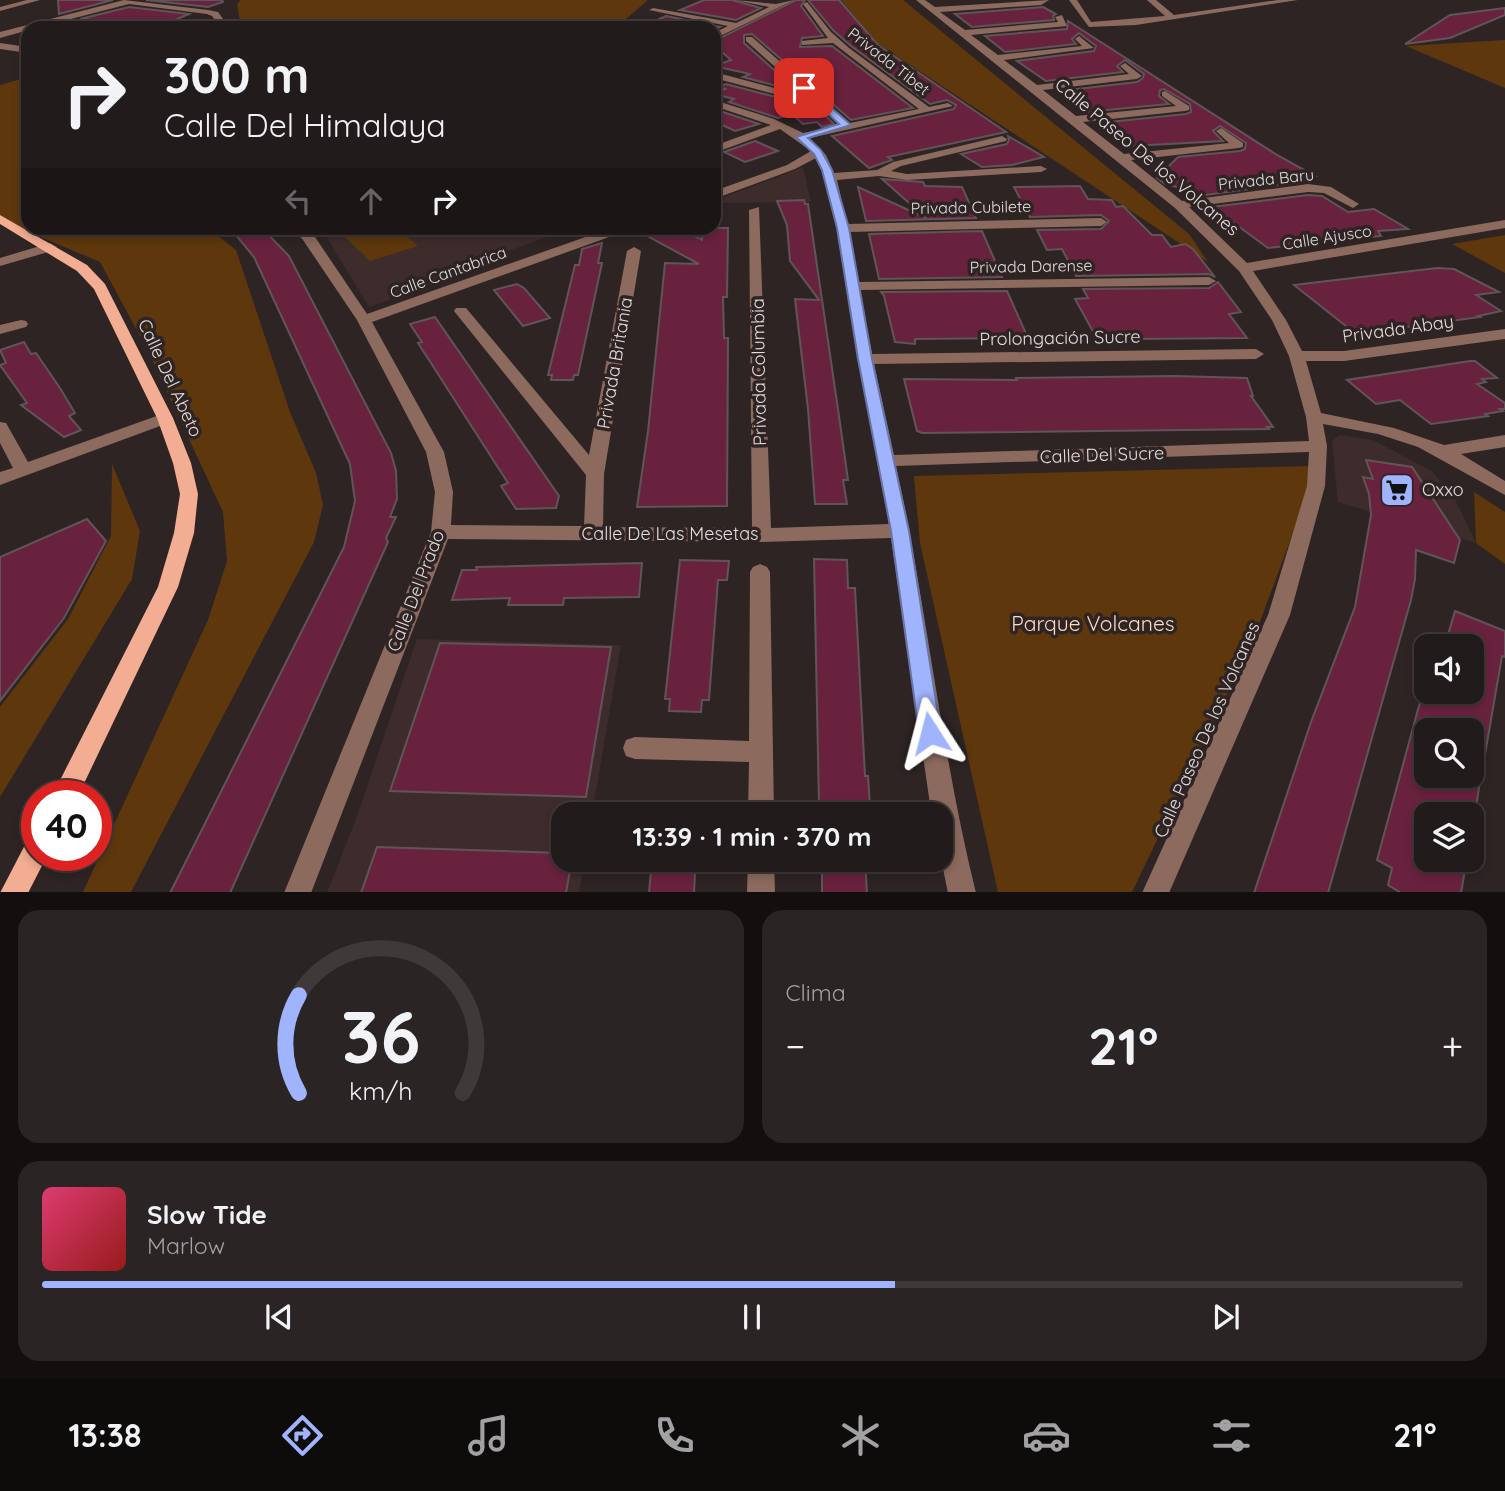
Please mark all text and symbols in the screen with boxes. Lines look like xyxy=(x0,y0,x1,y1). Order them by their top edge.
street label: Privada Tibet xyxy=(844,23,934,99)
text: 300 m xyxy=(164,44,309,105)
icon: right xyxy=(49,49,140,140)
pin xyxy=(774,58,834,118)
icon: arrive xyxy=(785,69,823,107)
street label: Calle Paseo De los Volcanes xyxy=(1050,73,1244,241)
text: Calle Del Himalaya xyxy=(164,105,446,145)
street label: Privada Baru xyxy=(1217,164,1315,194)
icon: left xyxy=(279,182,317,220)
icon: ahead xyxy=(352,182,390,220)
icon: right xyxy=(425,182,463,220)
street label: Privada Cubilete xyxy=(911,196,1031,218)
street label: Calle Ajusco xyxy=(1281,220,1373,254)
street label: Calle Cantabrica xyxy=(387,242,509,302)
street label: Privada Darense xyxy=(969,255,1093,277)
street label: Privada Britania xyxy=(592,295,637,431)
street label: Privada Columbia xyxy=(746,298,771,446)
street label: Privada Abay xyxy=(1341,309,1455,348)
street label: Calle Del Abeto xyxy=(133,315,208,441)
street label: Prolongación Sucre xyxy=(979,325,1141,350)
street label: Calle Del Sucre xyxy=(1039,441,1165,468)
supermarket icon: Oxxo xyxy=(1378,471,1416,509)
place label: Oxxo xyxy=(1422,478,1464,501)
street label: Calle De Las Mesetas xyxy=(582,522,758,545)
street label: Calle Del Prado xyxy=(382,527,449,655)
park label: Parque Volcanes xyxy=(1011,610,1175,636)
street label: Calle Paseo De los Volcanes xyxy=(1148,618,1265,841)
map controls xyxy=(1414,634,1484,872)
button: sound xyxy=(1414,634,1484,704)
position arrow xyxy=(893,696,967,770)
button: search xyxy=(1414,718,1484,788)
speed limit sign: 40 xyxy=(21,780,112,871)
button: layers xyxy=(1414,802,1484,872)
text: 13:39 · 1 min · 370 m xyxy=(632,820,872,853)
text: Clima xyxy=(786,978,846,1007)
text: 36 xyxy=(341,990,420,1081)
text: 21° xyxy=(1088,1013,1159,1078)
text: − xyxy=(786,1022,805,1070)
text: + xyxy=(1442,1022,1463,1070)
text: km/h xyxy=(349,1074,412,1105)
text: Slow Tide xyxy=(147,1198,267,1231)
text: Marlow xyxy=(147,1231,225,1260)
icon: previous xyxy=(260,1298,298,1336)
icon: pause xyxy=(733,1298,771,1336)
icon: next xyxy=(1207,1298,1245,1336)
icon: directions xyxy=(278,1411,327,1460)
icon: music xyxy=(464,1411,513,1460)
icon: phone xyxy=(650,1411,699,1460)
icon: climate xyxy=(836,1411,885,1460)
icon: car xyxy=(1022,1411,1071,1460)
icon: filters xyxy=(1207,1411,1256,1460)
text: 13:38 xyxy=(68,1415,142,1455)
text: 21° xyxy=(1393,1415,1437,1455)

